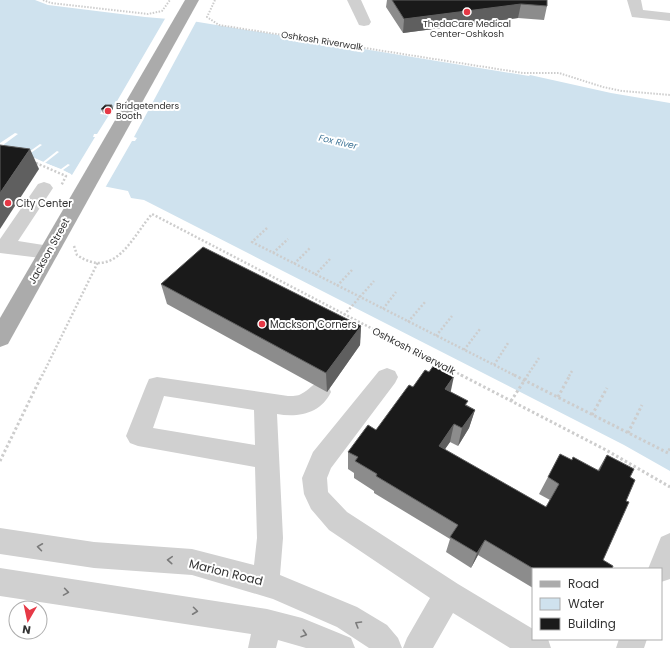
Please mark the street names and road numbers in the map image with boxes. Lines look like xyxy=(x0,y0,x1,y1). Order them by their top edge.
street label: Oshkosh Riverwalk xyxy=(280,29,364,53)
street label: Jackson Street xyxy=(25,215,73,287)
street label: Oshkosh Riverwalk xyxy=(370,323,459,379)
street label: Marion Road xyxy=(187,555,265,589)

